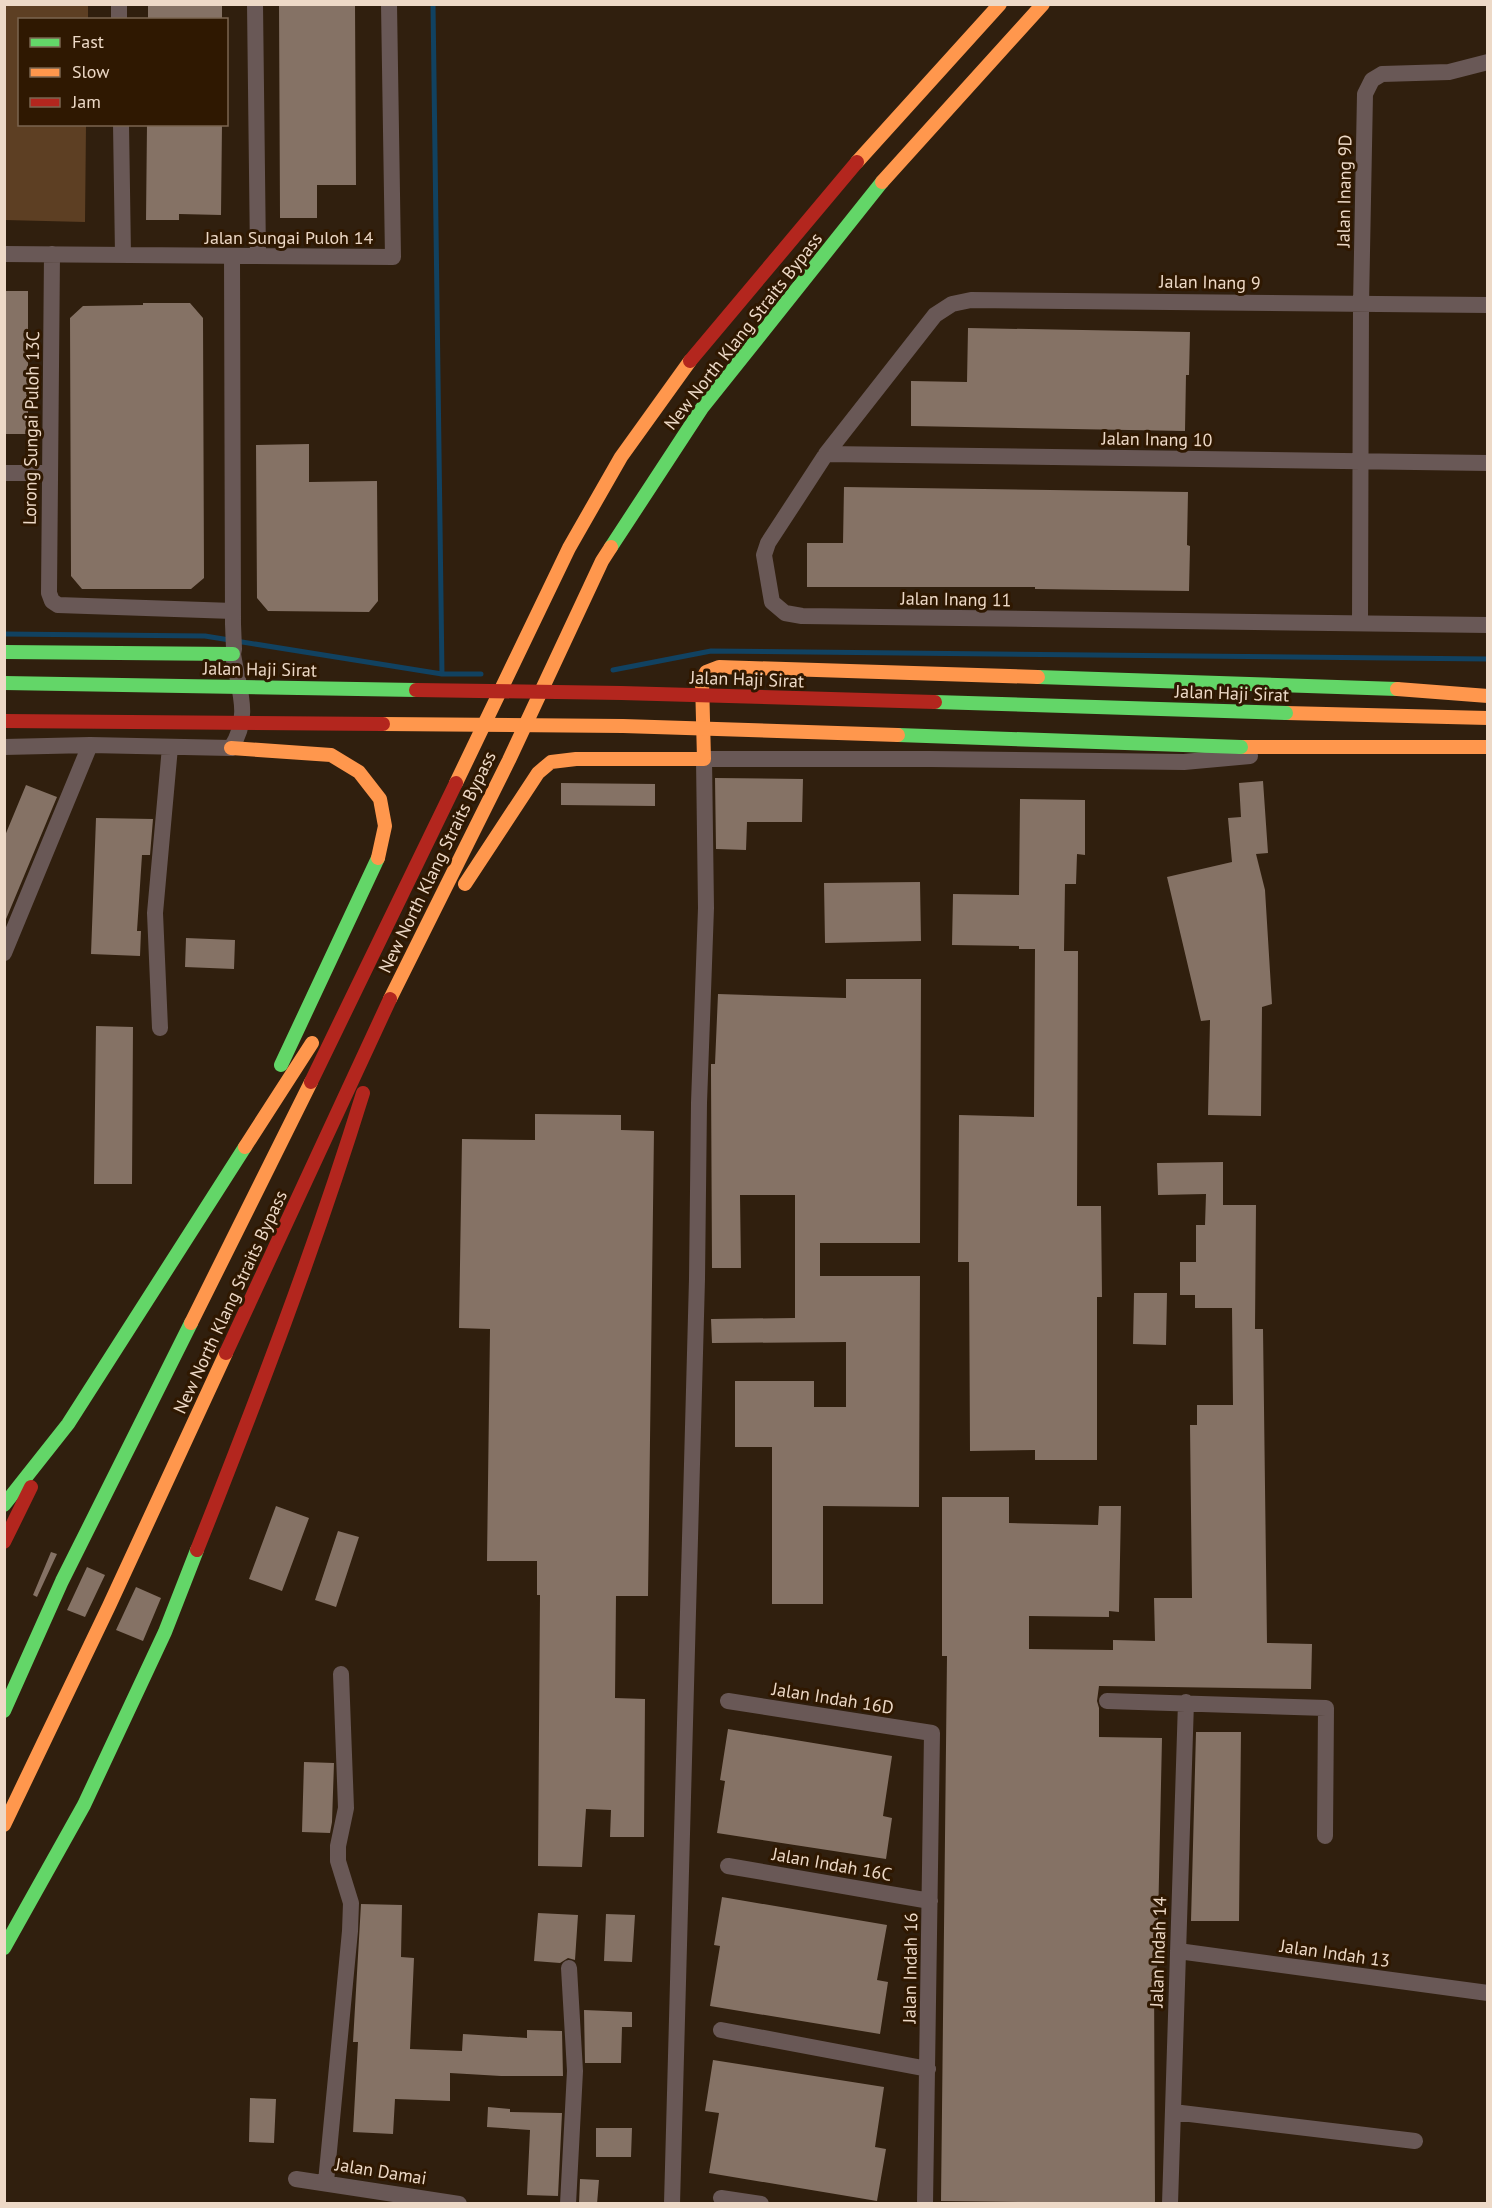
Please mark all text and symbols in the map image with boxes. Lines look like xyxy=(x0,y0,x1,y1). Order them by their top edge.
legend xyxy=(18,18,228,126)
text: Fast xyxy=(72,30,104,53)
text: Slow xyxy=(72,60,110,83)
text: Jam xyxy=(71,90,101,113)
street label: Jalan Inang 9D xyxy=(1331,134,1356,249)
street label: Jalan Sungai Puloh 14 xyxy=(204,226,374,249)
street label: New North Klang Straits Bypass xyxy=(659,228,827,434)
street label: Jalan Inang 9 xyxy=(1158,270,1261,294)
street label: Lorong Sungai Puloh 13C xyxy=(18,331,44,525)
street label: Jalan Inang 10 xyxy=(1100,427,1213,451)
street label: Jalan Inang 11 xyxy=(899,587,1012,611)
street label: Jalan Haji Sirat xyxy=(202,656,317,681)
street label: Jalan Haji Sirat xyxy=(689,665,804,692)
street label: Jalan Haji Sirat xyxy=(1174,679,1289,706)
street label: New North Klang Straits Bypass xyxy=(373,747,501,977)
street label: New North Klang Straits Bypass xyxy=(168,1187,292,1417)
street label: Jalan Indah 16D xyxy=(770,1677,895,1719)
street label: Jalan Indah 16C xyxy=(769,1842,894,1886)
street label: Jalan Indah 14 xyxy=(1145,1896,1171,2009)
street label: Jalan Indah 16 xyxy=(898,1912,922,2025)
street label: Jalan Indah 13 xyxy=(1277,1934,1392,1972)
street label: Jalan Damai xyxy=(333,2152,428,2190)

